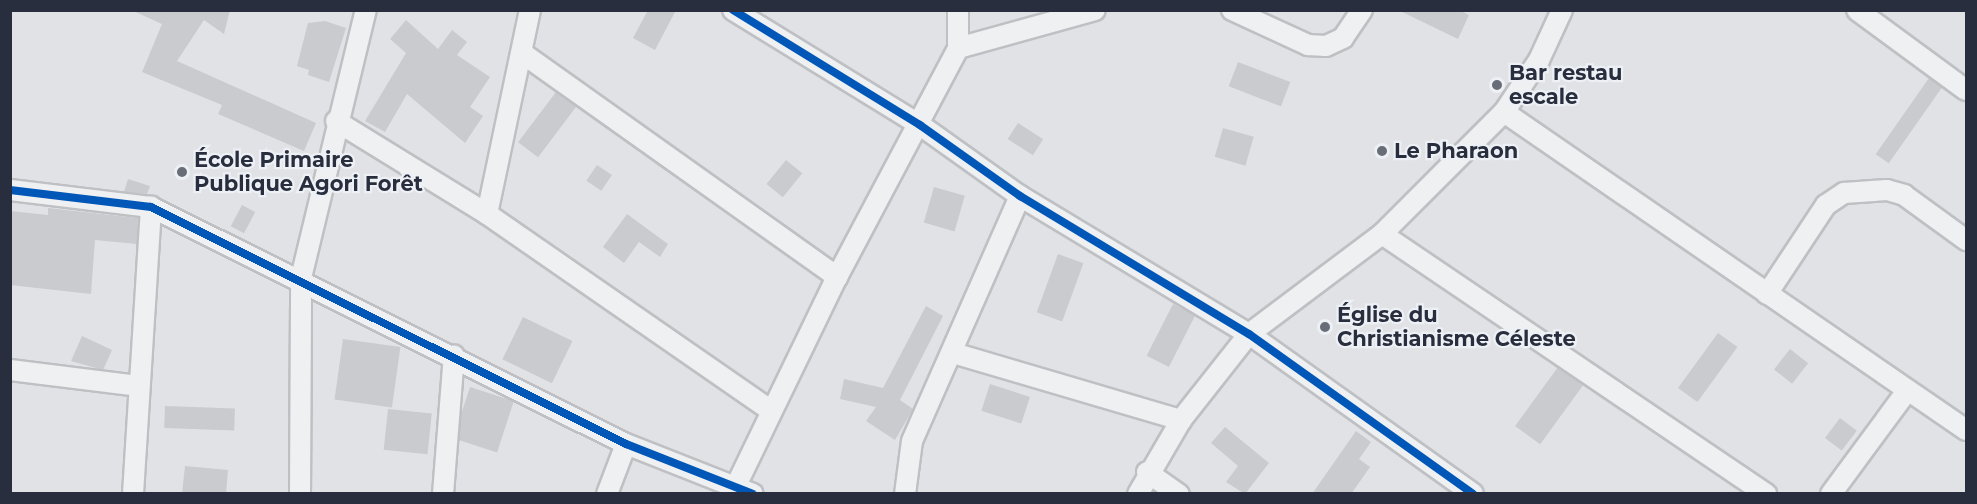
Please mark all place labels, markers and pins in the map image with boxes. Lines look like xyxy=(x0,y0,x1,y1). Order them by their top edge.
place label: Bar restau escale xyxy=(1509,60,1622,110)
marker: Bar restau escale xyxy=(1490,78,1504,92)
place label: Le Pharaon xyxy=(1394,138,1518,164)
marker: Le Pharaon xyxy=(1375,144,1389,158)
place label: École Primaire Publique Agori Forêt xyxy=(194,147,423,197)
marker: École Primaire Publique Agori Forêt xyxy=(175,165,189,179)
place label: Église du Christianisme Céleste xyxy=(1337,302,1576,352)
marker: Église du Christianisme Céleste xyxy=(1318,320,1332,334)

